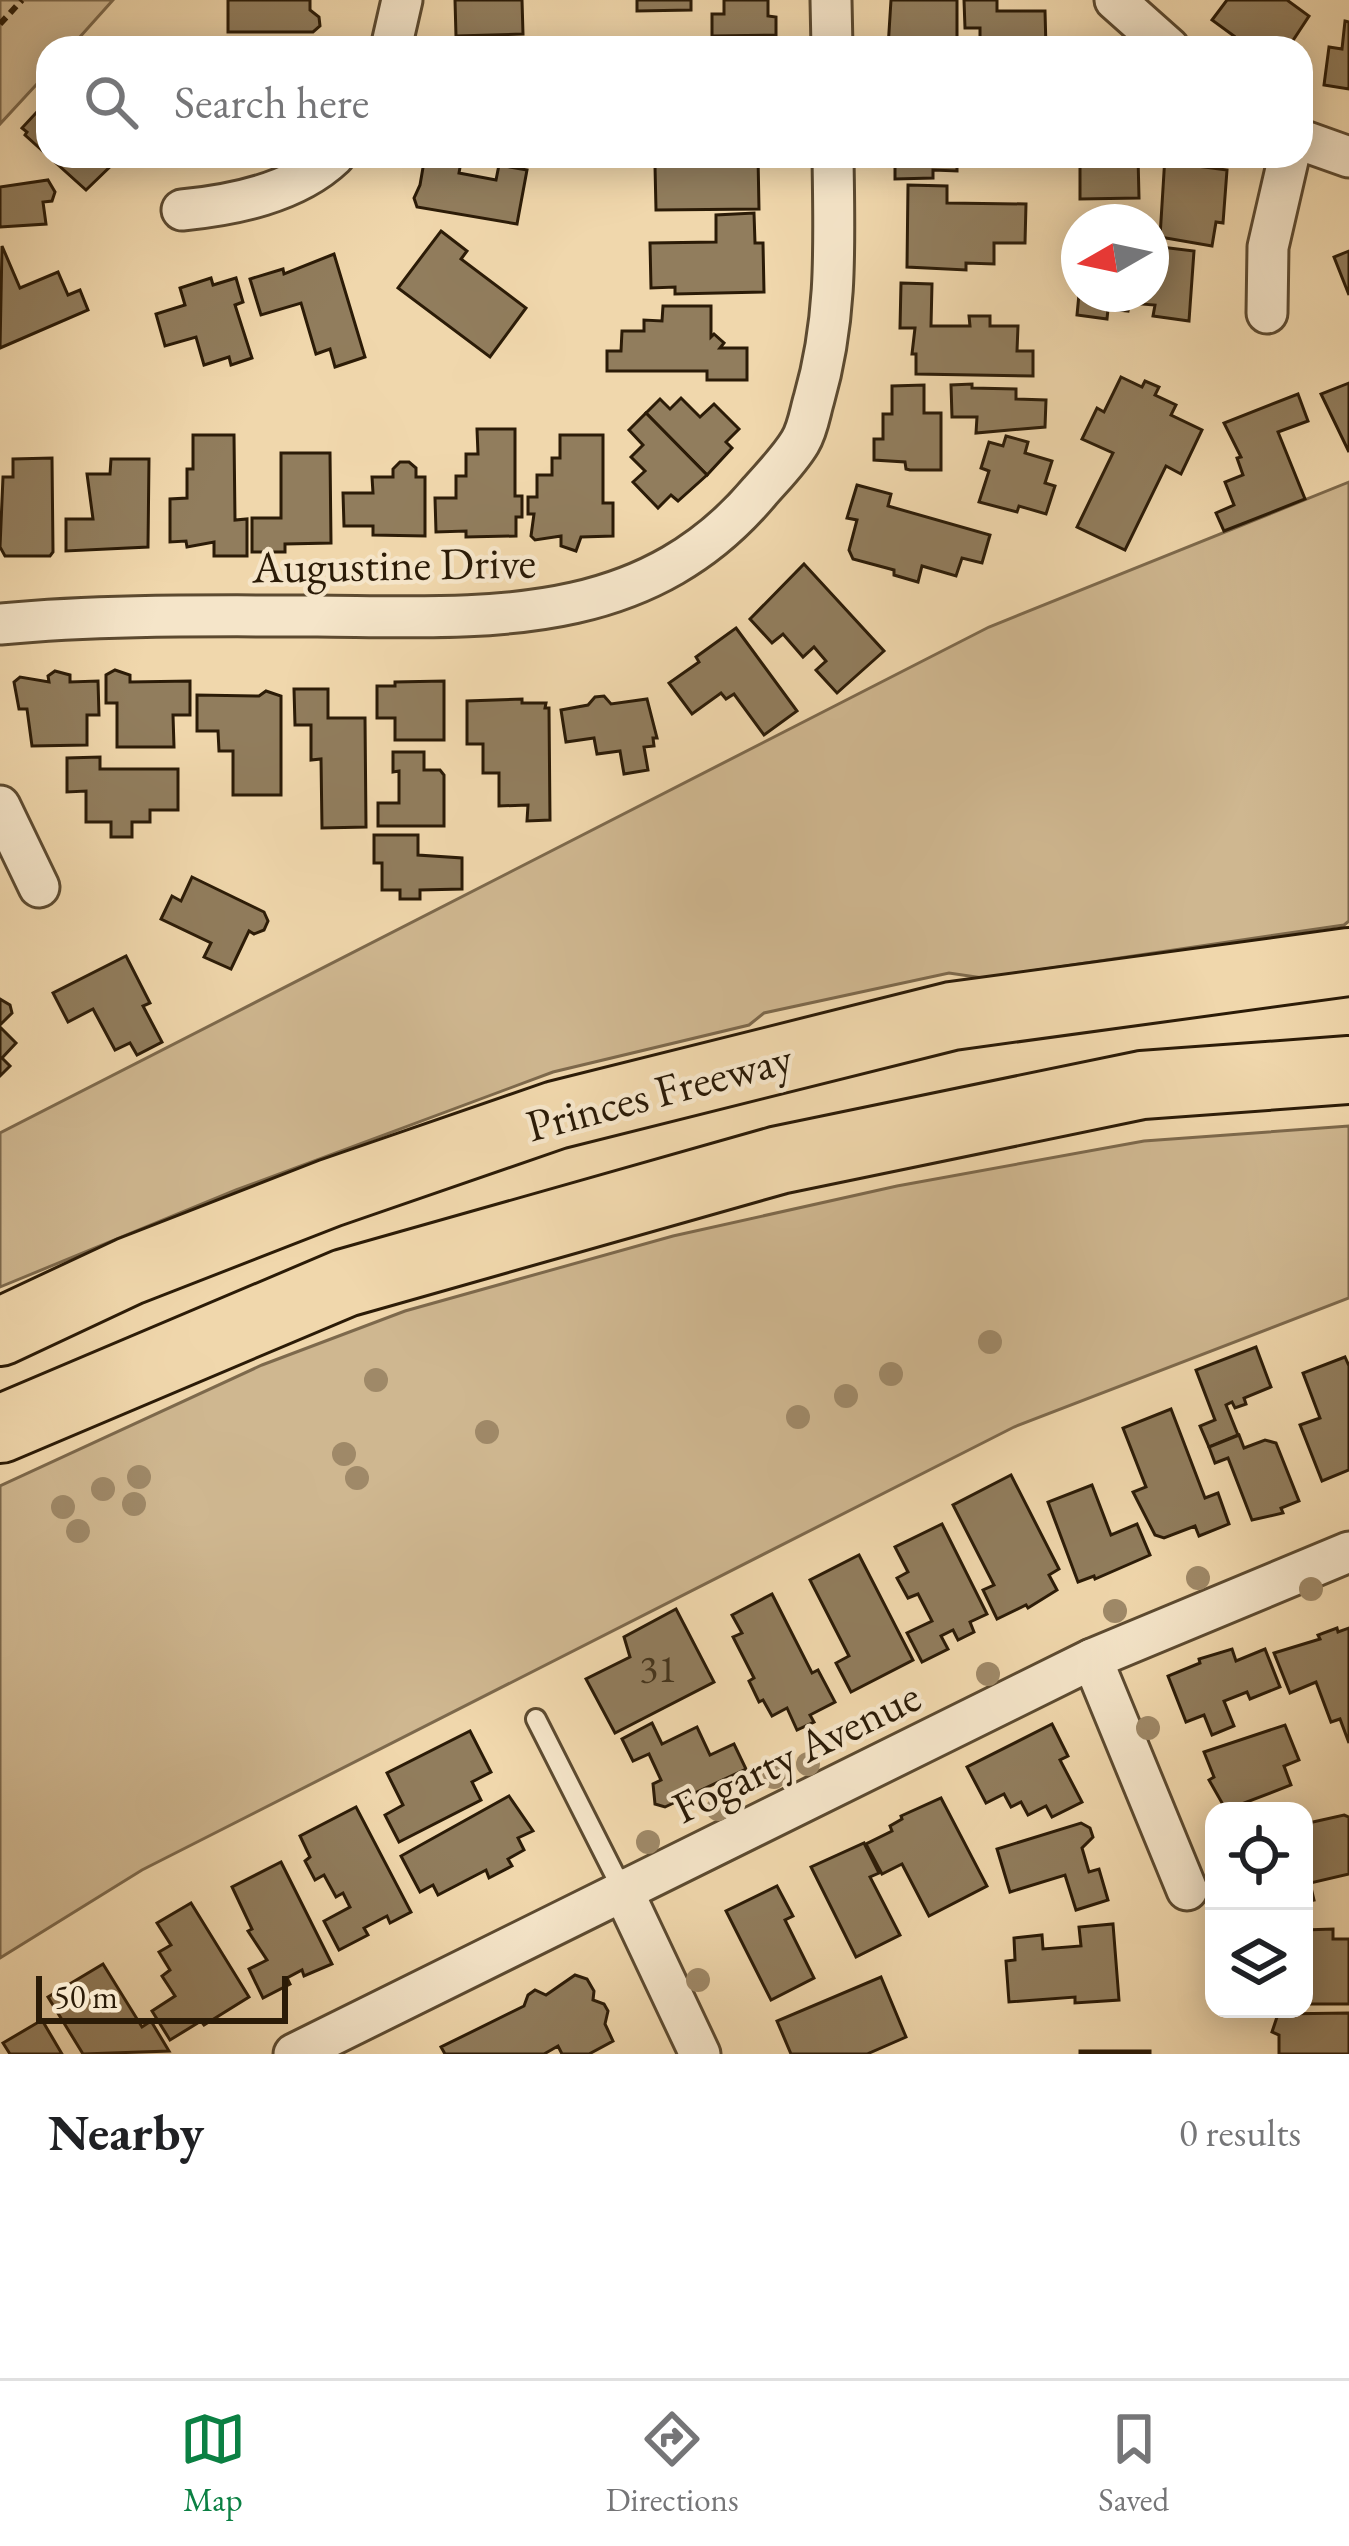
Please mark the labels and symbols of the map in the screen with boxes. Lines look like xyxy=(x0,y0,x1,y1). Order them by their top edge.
north arrow xyxy=(1061,204,1169,312)
street label: Augustine Drive xyxy=(250,533,537,595)
street label: Princes Freeway xyxy=(520,1028,799,1154)
house number: 31 xyxy=(639,1643,677,1694)
street label: Fogarty Avenue xyxy=(663,1666,929,1836)
scale bar xyxy=(36,1970,288,2023)

